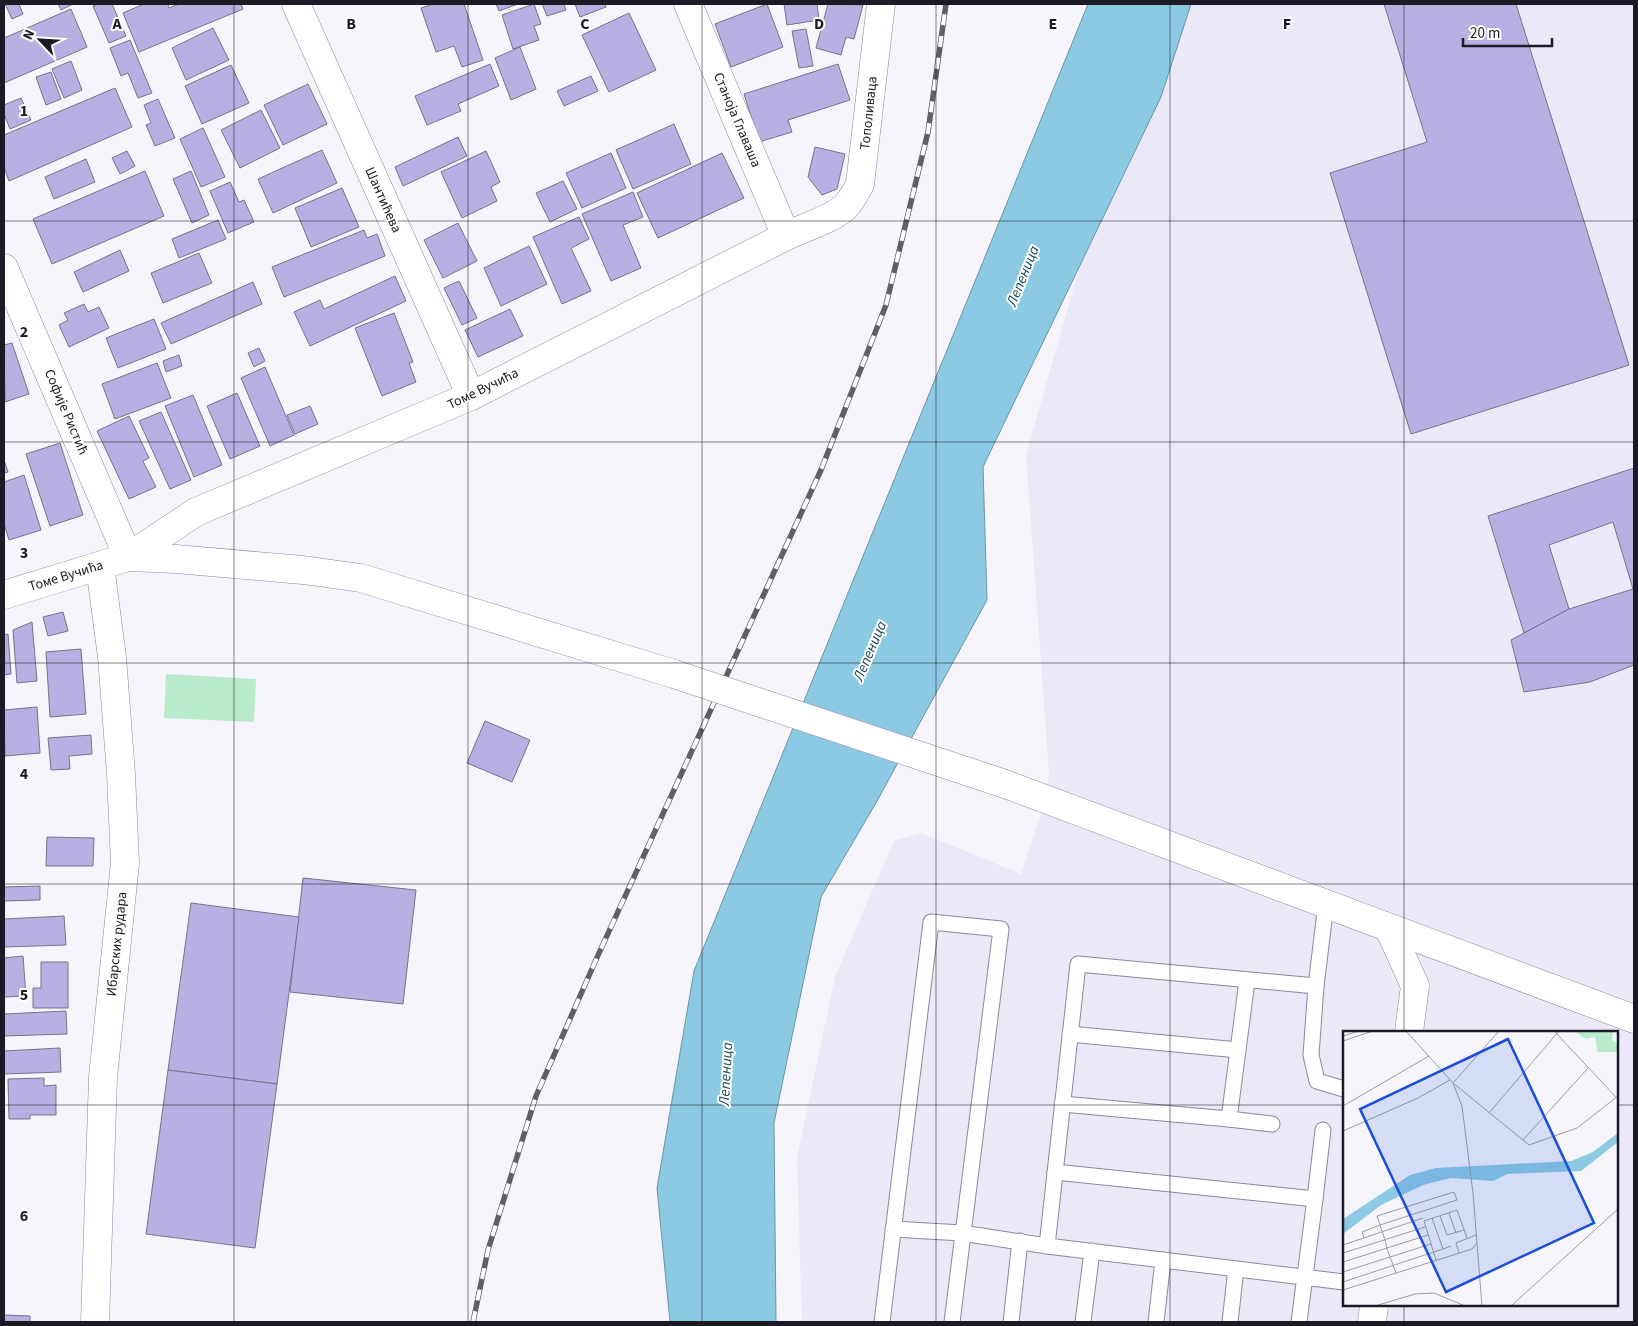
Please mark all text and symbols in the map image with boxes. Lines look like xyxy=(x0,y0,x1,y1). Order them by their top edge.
text: A xyxy=(111,13,122,35)
text: B xyxy=(346,13,356,35)
text: C xyxy=(580,13,590,35)
text: D xyxy=(814,13,824,35)
text: E xyxy=(1049,13,1057,35)
text: F xyxy=(1283,13,1291,35)
north arrow xyxy=(15,15,65,65)
scale bar xyxy=(1463,15,1552,47)
text: 20 m xyxy=(1470,23,1500,44)
text: N xyxy=(18,26,40,43)
street label: Станоја Главаша xyxy=(708,70,766,170)
street label: Тополиваца xyxy=(855,75,883,151)
text: 1 xyxy=(20,100,28,122)
street label: Шантићева xyxy=(360,164,406,236)
water label: Лепеница xyxy=(1001,243,1045,310)
text: 2 xyxy=(20,321,28,343)
street label: Томе Вучића xyxy=(444,363,522,415)
street label: Софије Ристић xyxy=(39,366,93,458)
text: 3 xyxy=(20,542,28,564)
street label: Томе Вучића xyxy=(26,555,106,597)
water label: Лепеница xyxy=(848,618,892,685)
text: 4 xyxy=(20,763,29,785)
street label: Ибарских рудара xyxy=(102,891,132,997)
text: 5 xyxy=(20,984,28,1006)
inset map xyxy=(1343,1031,1618,1306)
water label: Лепеница xyxy=(714,1042,738,1107)
text: 6 xyxy=(20,1205,28,1227)

